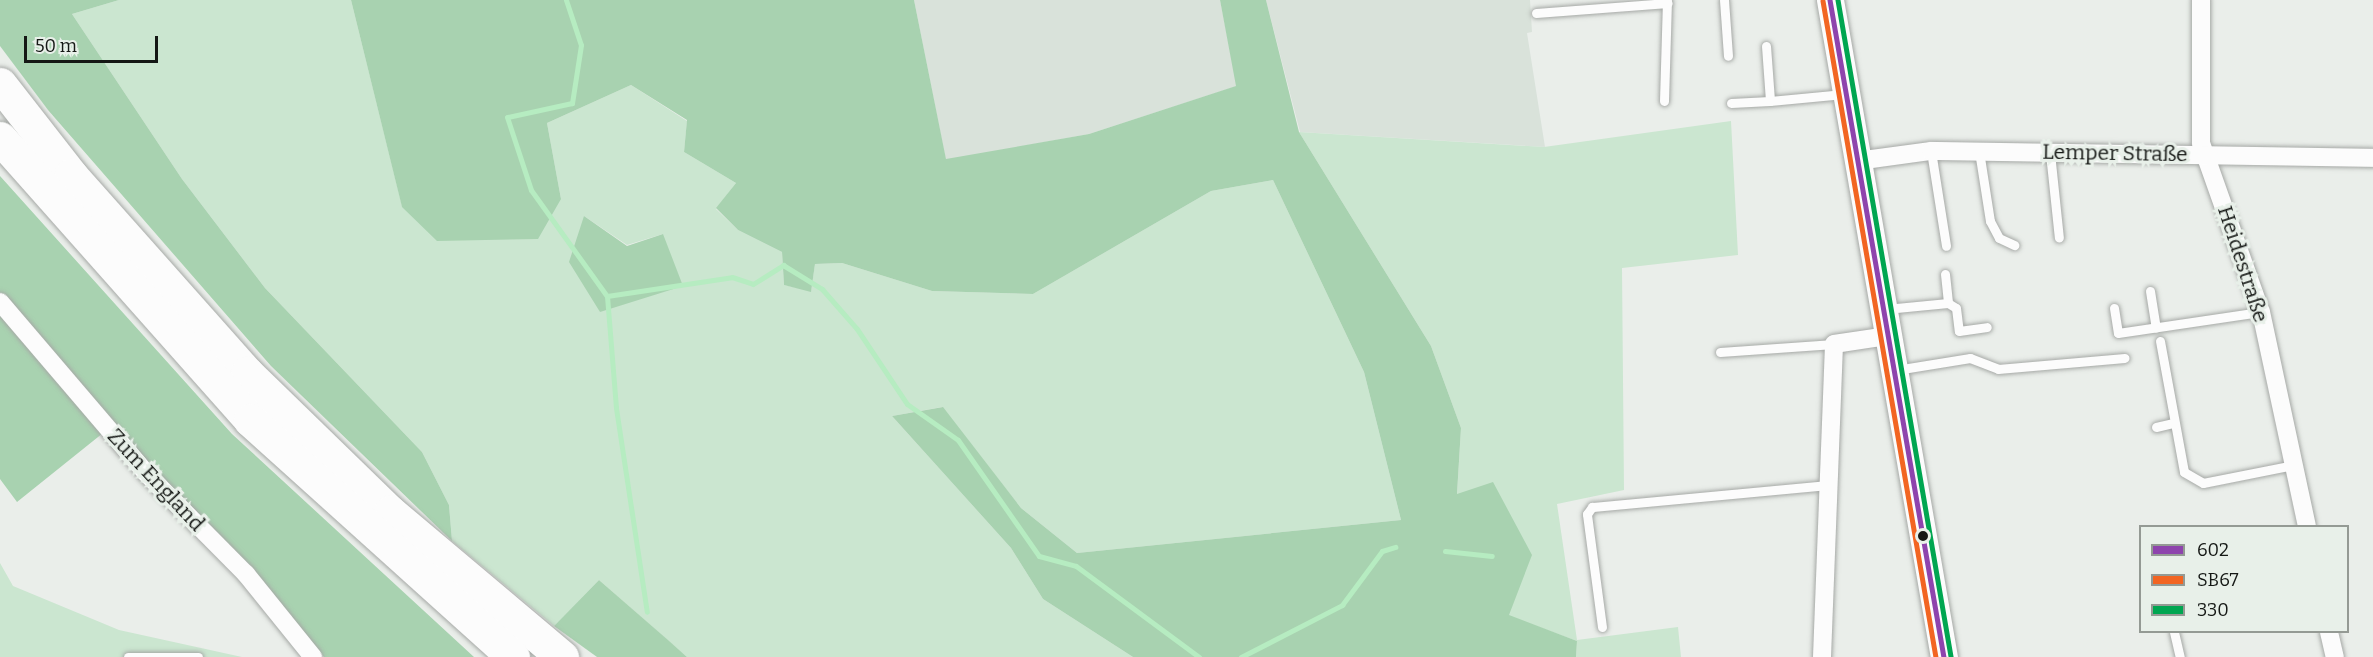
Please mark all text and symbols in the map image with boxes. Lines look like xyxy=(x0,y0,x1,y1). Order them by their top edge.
scale bar xyxy=(27,24,160,62)
text: 50 m xyxy=(35,35,77,57)
street label: Lemper Straße xyxy=(2042,139,2188,167)
street label: Heidestraße xyxy=(2212,203,2274,325)
street label: Zum England xyxy=(102,424,210,536)
legend xyxy=(2139,525,2349,633)
unlabelled marker xyxy=(1917,530,1929,542)
text: 602 xyxy=(2197,539,2229,561)
text: SB67 xyxy=(2197,569,2239,591)
text: 330 xyxy=(2197,599,2229,621)

